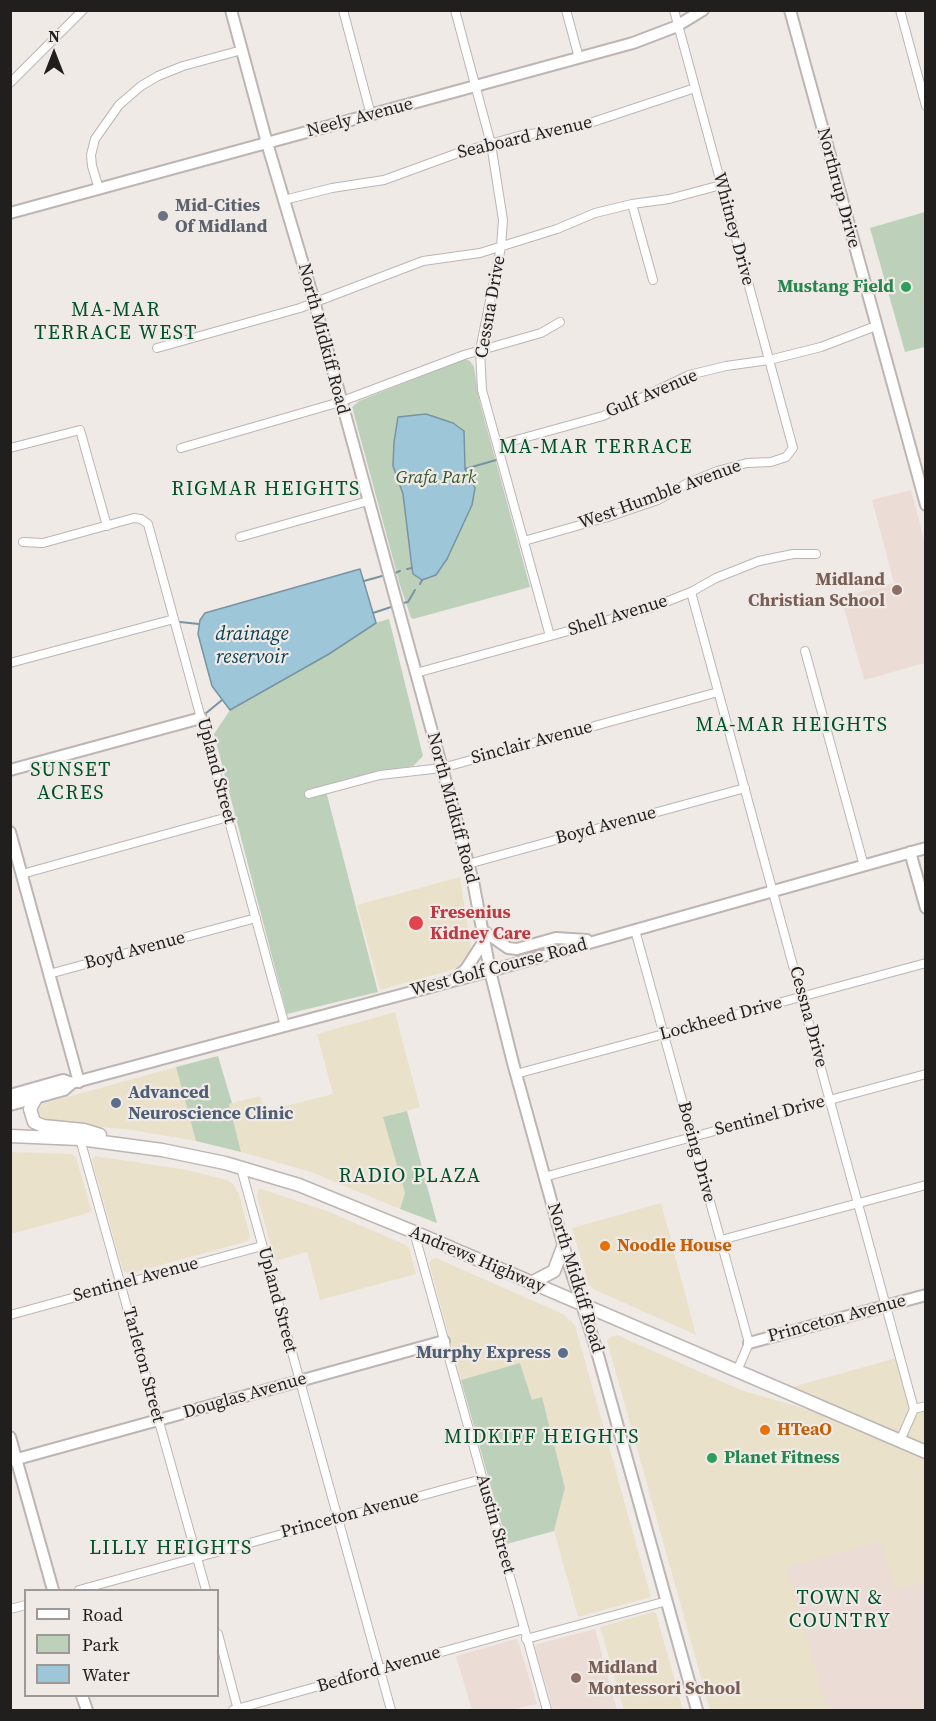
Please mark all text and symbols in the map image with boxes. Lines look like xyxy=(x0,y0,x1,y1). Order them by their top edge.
north arrow xyxy=(24,24,84,84)
text: N xyxy=(48,25,60,47)
street label: Neely Avenue xyxy=(305,93,415,143)
street label: Seaboard Avenue xyxy=(456,112,594,164)
street label: Northrup Drive xyxy=(812,126,864,250)
street label: Whitney Drive xyxy=(708,170,758,288)
place label: Mid-Cities Of Midland xyxy=(175,195,267,238)
marker: Mid-Cities Of Midland xyxy=(156,209,170,223)
street label: Cessna Drive xyxy=(471,254,511,360)
street label: North Midkiff Road xyxy=(292,261,354,417)
place label: Mustang Field xyxy=(777,276,894,298)
marker: Mustang Field xyxy=(899,280,913,294)
district label: MA-MAR TERRACE WEST xyxy=(34,299,198,346)
street label: Gulf Avenue xyxy=(603,365,701,423)
district label: MA-MAR TERRACE xyxy=(499,436,693,460)
street label: West Humble Avenue xyxy=(576,456,744,534)
park label: Grafa Park xyxy=(396,467,476,489)
district label: RIGMAR HEIGHTS xyxy=(171,478,361,502)
place label: Midland Christian School xyxy=(748,569,885,612)
marker: Midland Christian School xyxy=(890,583,904,597)
street label: Shell Avenue xyxy=(566,591,670,641)
water label: drainage reservoir xyxy=(215,623,289,670)
district label: MA-MAR HEIGHTS xyxy=(696,714,888,738)
street label: Upland Street xyxy=(191,716,241,826)
street label: Sinclair Avenue xyxy=(469,716,595,770)
street label: North Midkiff Road xyxy=(421,730,483,886)
district label: SUNSET ACRES xyxy=(30,759,112,806)
street label: Boyd Avenue xyxy=(553,802,659,850)
place label: Fresenius Kidney Care xyxy=(430,902,531,944)
marker: Fresenius Kidney Care xyxy=(407,914,425,932)
street label: Boyd Avenue xyxy=(82,927,188,975)
street label: West Golf Course Road xyxy=(408,934,590,1002)
street label: Cessna Drive xyxy=(784,964,832,1070)
street label: Lockheed Drive xyxy=(657,992,785,1046)
place label: Advanced Neuroscience Clinic xyxy=(128,1082,294,1124)
street label: Sentinel Drive xyxy=(712,1091,828,1141)
marker: Advanced Neuroscience Clinic xyxy=(109,1096,123,1110)
street label: Boeing Drive xyxy=(672,1099,720,1205)
district label: RADIO PLAZA xyxy=(338,1165,482,1189)
street label: North Midkiff Road xyxy=(542,1200,608,1356)
street label: Andrews Highway xyxy=(406,1222,548,1298)
place label: Noodle House xyxy=(617,1235,732,1257)
marker: Noodle House xyxy=(598,1239,612,1253)
street label: Upland Street xyxy=(252,1245,302,1355)
street label: Sentinel Avenue xyxy=(71,1253,201,1307)
street label: Princeton Avenue xyxy=(766,1290,908,1348)
street label: Tarleton Street xyxy=(117,1305,169,1425)
place label: Murphy Express xyxy=(416,1342,551,1364)
marker: Murphy Express xyxy=(556,1346,570,1360)
street label: Douglas Avenue xyxy=(181,1368,309,1424)
place label: HTeaO xyxy=(777,1419,832,1441)
marker: HTeaO xyxy=(758,1423,772,1437)
district label: MIDKIFF HEIGHTS xyxy=(444,1426,640,1450)
place label: Planet Fitness xyxy=(724,1447,840,1469)
marker: Planet Fitness xyxy=(705,1451,719,1465)
street label: Austin Street xyxy=(470,1472,520,1576)
street label: Princeton Avenue xyxy=(279,1486,421,1544)
district label: LILLY HEIGHTS xyxy=(89,1537,253,1561)
district label: TOWN & COUNTRY xyxy=(789,1587,891,1634)
legend xyxy=(24,1589,219,1697)
text: Road xyxy=(82,1602,123,1627)
text: Park xyxy=(82,1632,119,1657)
street label: Bedford Avenue xyxy=(315,1642,443,1698)
place label: Midland Montessori School xyxy=(588,1657,741,1700)
text: Water xyxy=(82,1662,130,1687)
marker: Midland Montessori School xyxy=(569,1671,583,1685)

